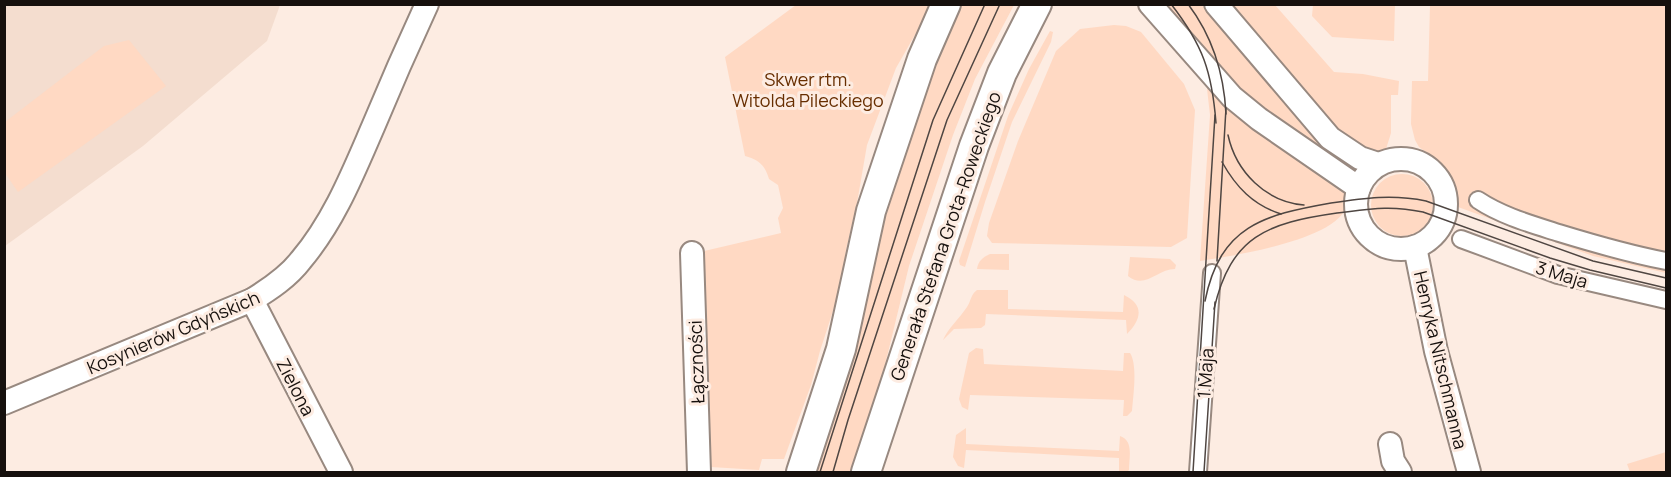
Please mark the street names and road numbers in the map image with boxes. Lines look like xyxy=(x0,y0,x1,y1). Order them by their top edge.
street label: Generała Stefana Grota-Roweckiego xyxy=(884,88,1006,384)
street label: 3 Maja xyxy=(1533,255,1591,293)
street label: Henryka Nitschmanna xyxy=(1409,269,1473,451)
street label: Kosynierów Gdyńskich xyxy=(83,285,263,379)
street label: Łączności xyxy=(683,320,709,404)
street label: 1 Maja xyxy=(1191,347,1219,399)
street label: Zielona xyxy=(271,354,321,420)

